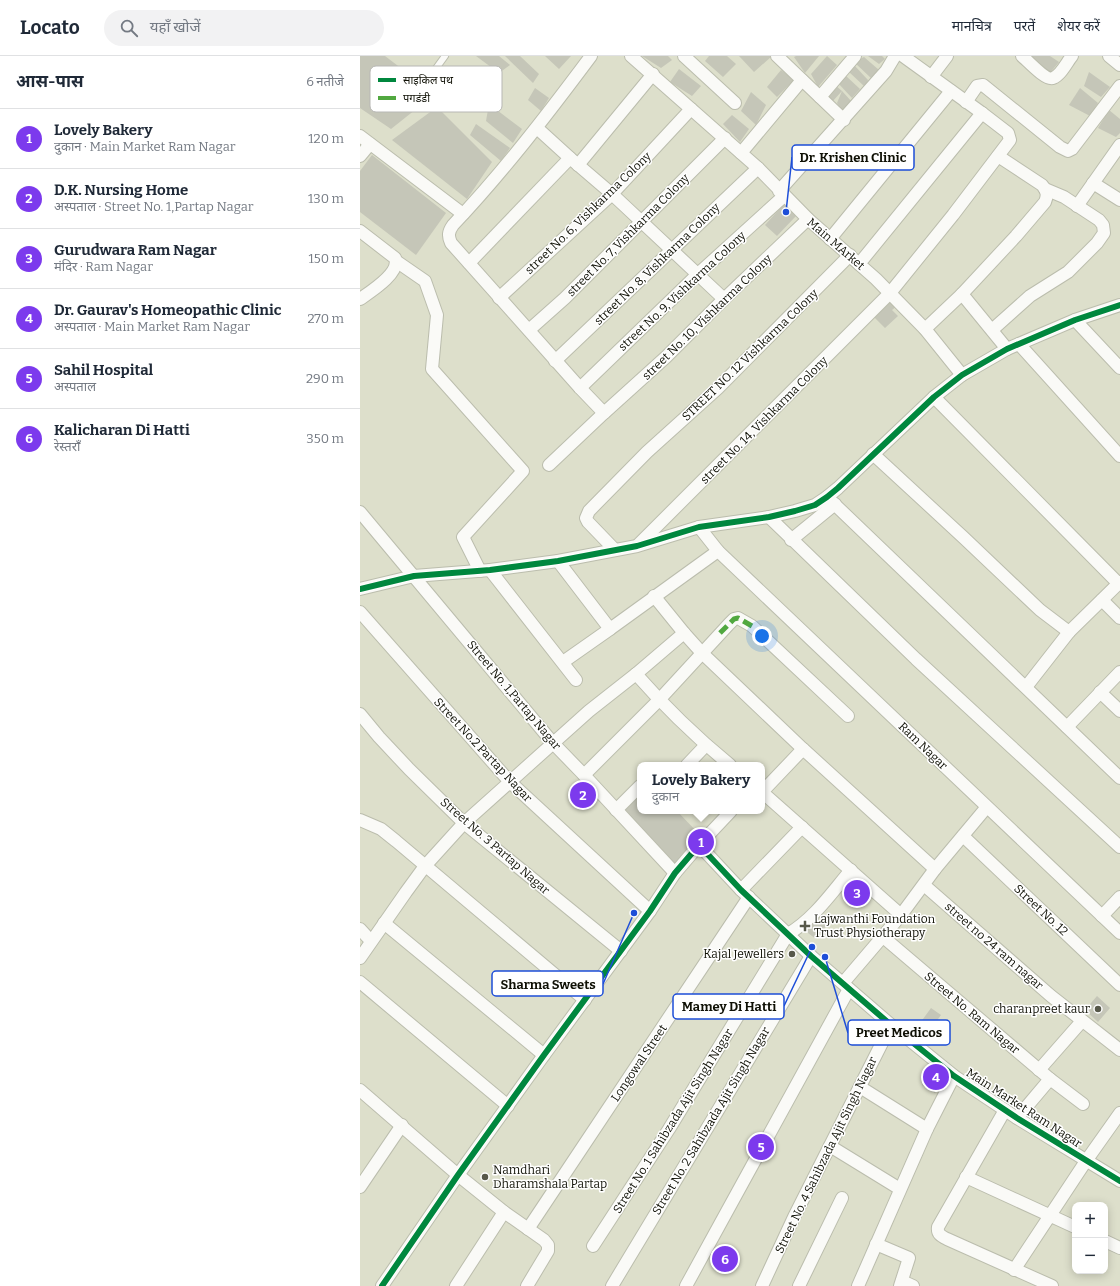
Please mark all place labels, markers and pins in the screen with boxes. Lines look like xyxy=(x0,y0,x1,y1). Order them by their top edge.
callout: Dr. Krishen Clinic xyxy=(792,145,914,170)
pin: 2 xyxy=(570,780,596,810)
pin: 1 xyxy=(688,827,714,857)
pin: 3 xyxy=(844,878,870,908)
place label: Lajwanthi Foundation Trust Physiotherapy xyxy=(814,912,936,940)
marker: Lajwanthi Foundation Trust Physiotherapy xyxy=(799,920,811,932)
place label: Kajal Jewellers xyxy=(703,947,784,961)
marker: Kajal Jewellers xyxy=(787,949,797,959)
callout: Sharma Sweets xyxy=(492,971,603,996)
callout: Mamey Di Hatti xyxy=(673,994,784,1019)
place label: charanpreet kaur xyxy=(993,1002,1091,1016)
marker: charanpreet kaur xyxy=(1093,1004,1103,1014)
callout: Preet Medicos xyxy=(848,1020,950,1045)
pin: 4 xyxy=(923,1062,949,1092)
pin: 5 xyxy=(748,1132,774,1162)
place label: Namdhari Dharamshala Partap xyxy=(493,1163,607,1191)
marker: Namdhari Dharamshala Partap xyxy=(480,1172,490,1182)
pin: 6 xyxy=(712,1244,738,1274)

